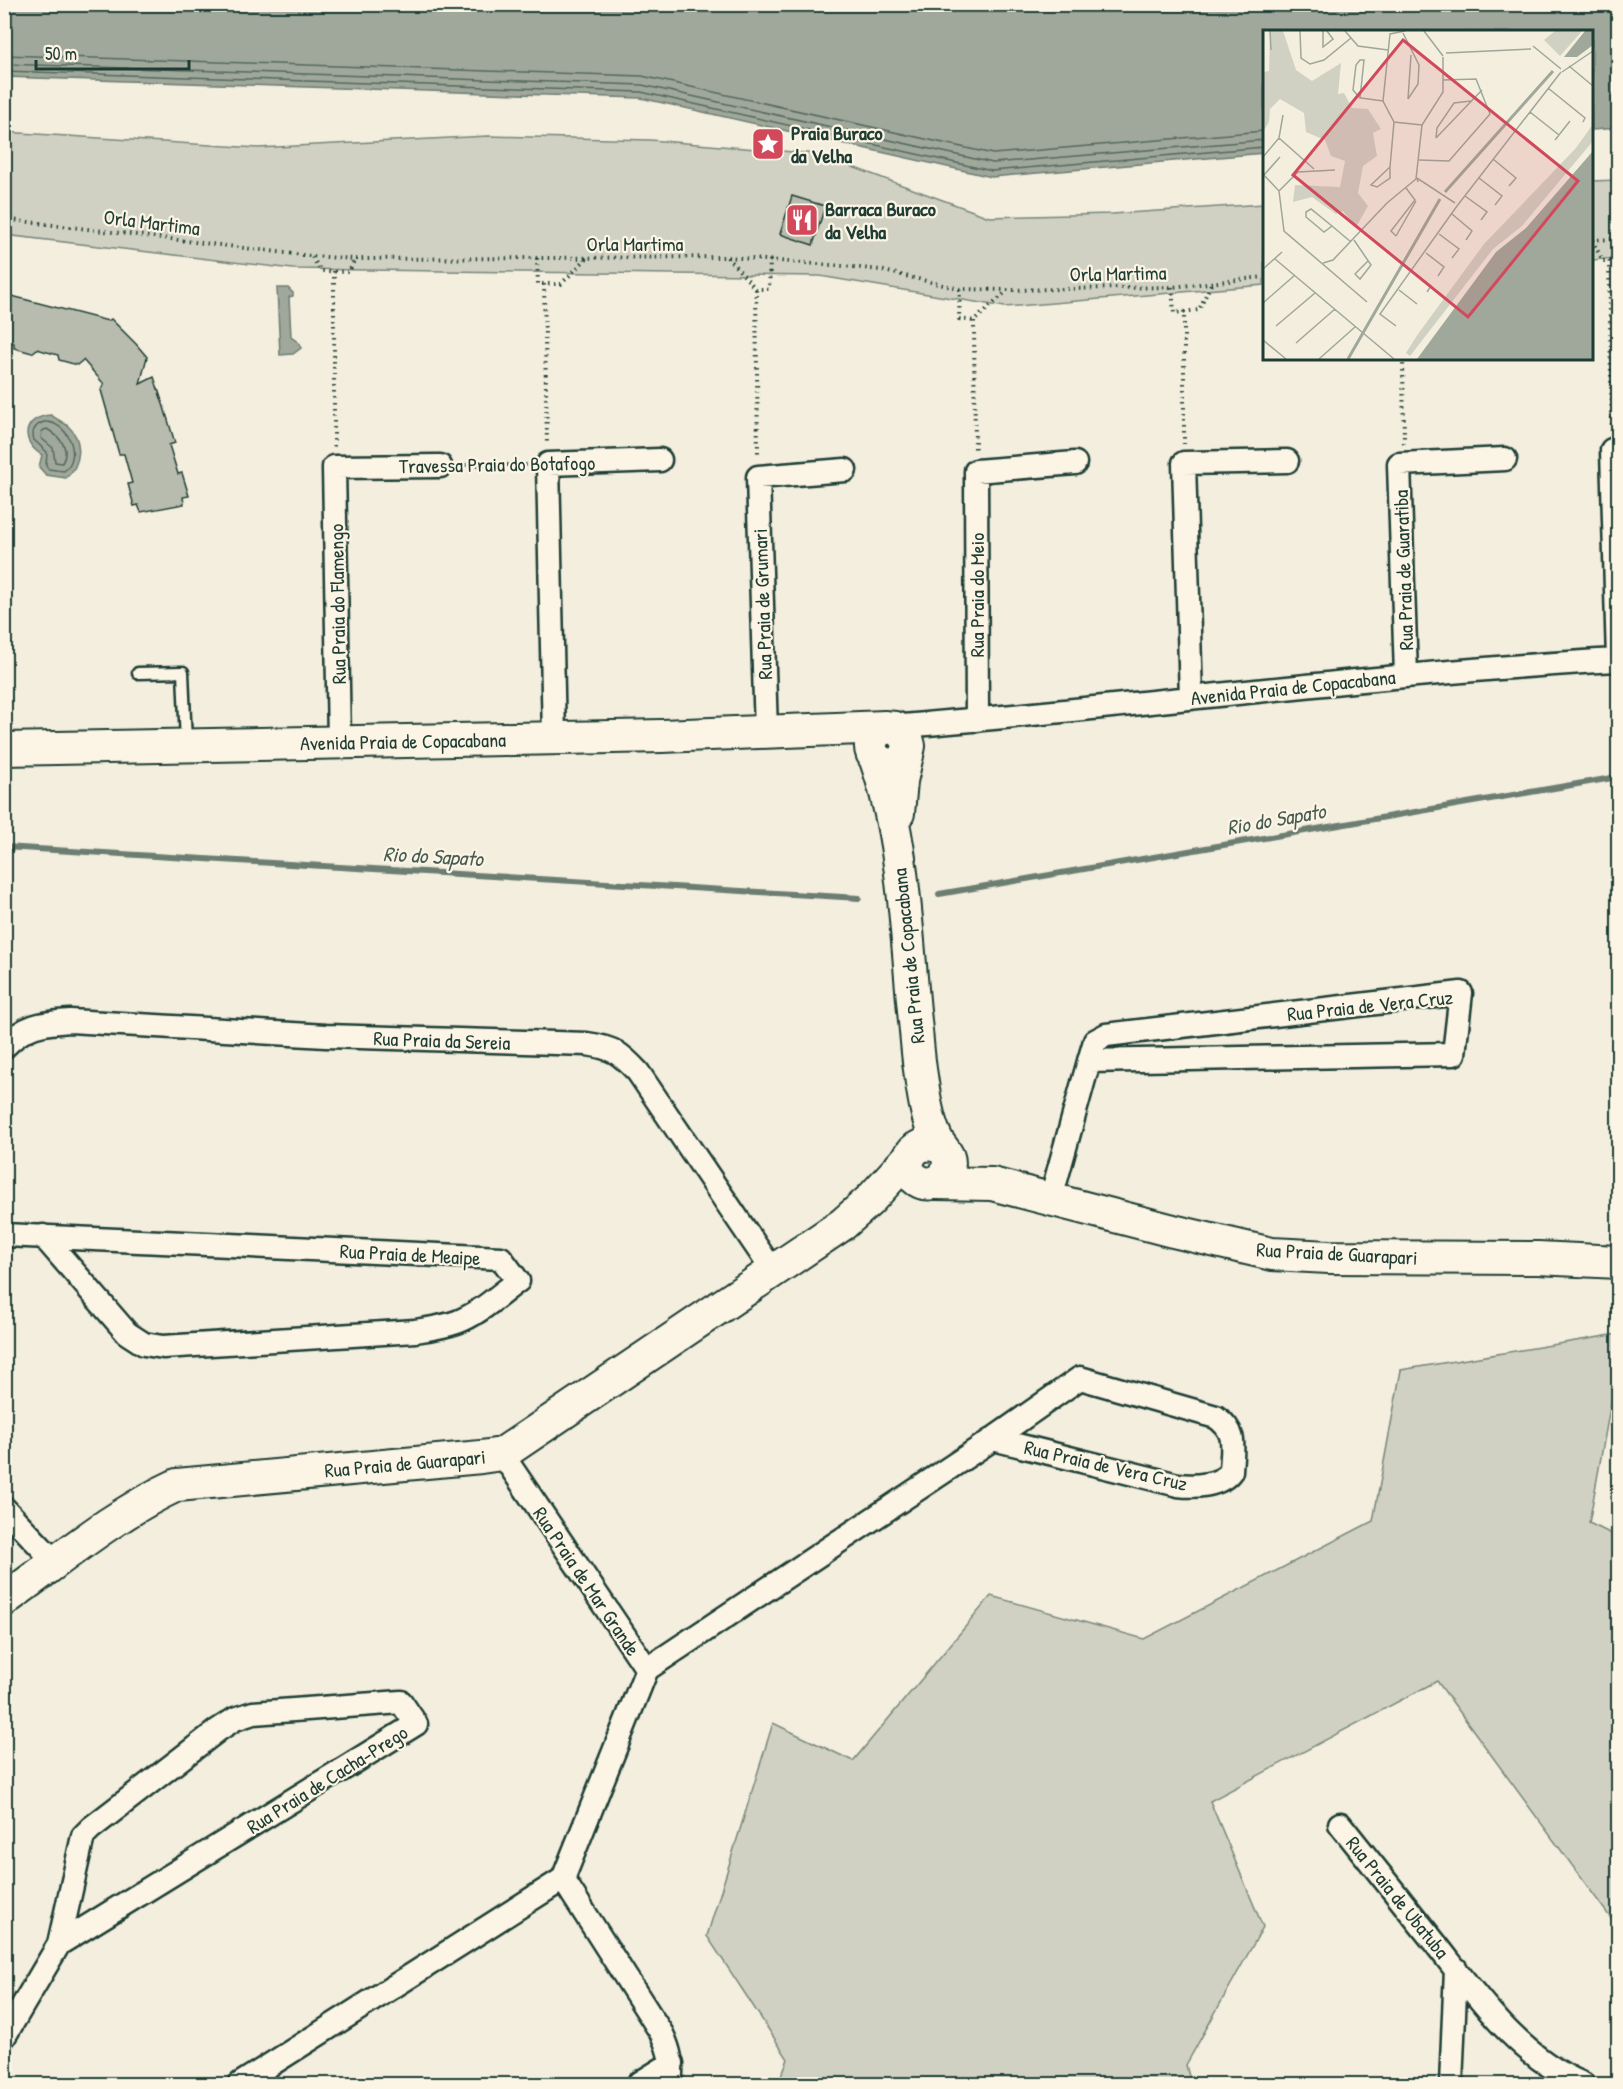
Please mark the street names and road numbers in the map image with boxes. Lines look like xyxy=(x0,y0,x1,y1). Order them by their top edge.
street label: Orla Martima xyxy=(102,203,202,241)
street label: Orla Martima xyxy=(587,230,684,257)
street label: Orla Martima xyxy=(1069,259,1167,287)
street label: Travessa Praia do Botafogo xyxy=(399,449,595,479)
street label: Rua Praia de Guaratiba xyxy=(1387,489,1419,651)
street label: Rua Praia do Flamengo xyxy=(322,524,352,684)
street label: Rua Praia de Grumari xyxy=(746,528,778,680)
street label: Rua Praia do Meio xyxy=(963,533,990,657)
street label: Avenida Praia de Copacabana xyxy=(1189,663,1397,711)
street label: Avenida Praia de Copacabana xyxy=(300,726,506,756)
street label: Rua Praia de Copacabana xyxy=(885,867,931,1045)
street label: Rua Praia de Vera Cruz xyxy=(1286,983,1455,1027)
street label: Rua Praia da Sereia xyxy=(373,1024,511,1056)
street label: Rua Praia de Guarapari xyxy=(1256,1235,1418,1271)
street label: Rua Praia de Meaipe xyxy=(339,1237,481,1271)
street label: Rua Praia de Vera Cruz xyxy=(1022,1433,1191,1497)
street label: Rua Praia de Guarapari xyxy=(323,1443,487,1483)
street label: Rua Praia de Mar Grande xyxy=(527,1501,647,1661)
street label: Rua Praia de Cacha-Prego xyxy=(241,1719,413,1839)
street label: Rua Praia de Ubatuba xyxy=(1340,1830,1456,1964)

